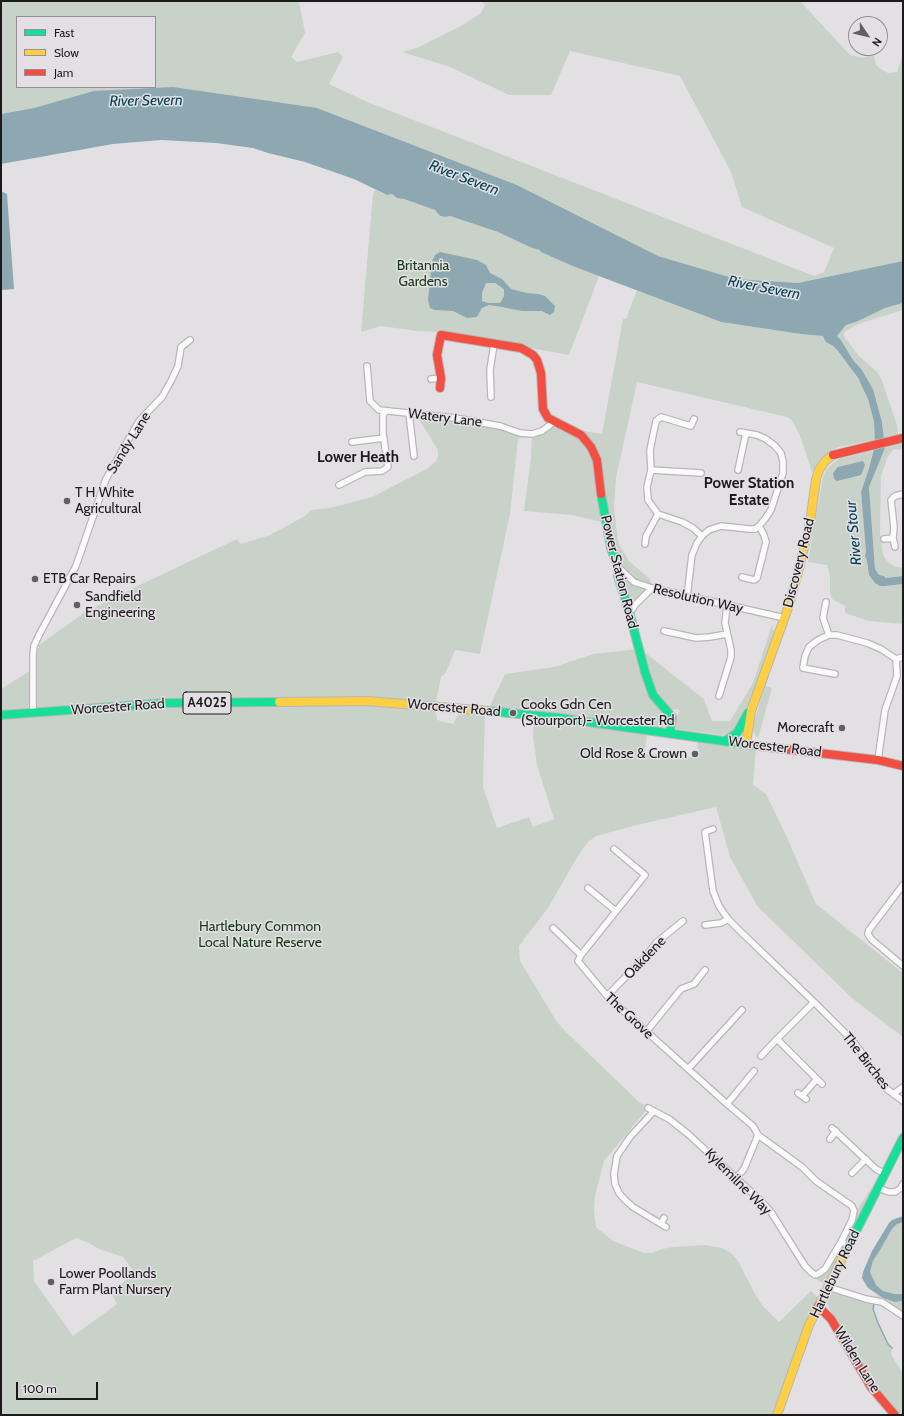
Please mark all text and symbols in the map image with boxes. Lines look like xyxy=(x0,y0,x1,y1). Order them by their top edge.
legend xyxy=(16,16,156,88)
north arrow xyxy=(848,16,888,56)
text: Fast xyxy=(54,25,74,40)
text: N xyxy=(869,35,885,50)
text: Slow xyxy=(54,45,79,60)
text: Jam xyxy=(54,65,73,80)
water label: River Severn xyxy=(109,91,183,111)
water label: River Severn xyxy=(427,156,501,200)
park label: Britannia Gardens xyxy=(397,258,449,290)
water label: River Severn xyxy=(726,272,802,304)
street label: Watery Lane xyxy=(407,405,483,431)
street label: Sandy Lane xyxy=(103,409,155,477)
district label: Lower Heath xyxy=(317,449,399,467)
district label: Power Station Estate xyxy=(704,475,794,510)
place label: T H White Agricultural xyxy=(75,485,141,518)
marker: T H White Agricultural xyxy=(62,496,72,506)
water label: River Stour xyxy=(842,500,866,566)
street label: Power Station Road xyxy=(597,514,641,630)
street label: Discovery Road xyxy=(780,517,818,609)
place label: ETB Car Repairs xyxy=(43,571,136,587)
marker: ETB Car Repairs xyxy=(30,574,40,584)
street label: Resolution Way xyxy=(651,580,745,618)
place label: Sandfield Engineering xyxy=(85,589,155,622)
marker: Sandfield Engineering xyxy=(72,600,82,610)
road number: A4025 xyxy=(183,692,231,714)
street label: Worcester Road xyxy=(71,695,165,719)
street label: Worcester Road xyxy=(407,696,501,720)
place label: Cooks Gdn Cen (Stourport)- Worcester Rd xyxy=(521,697,675,730)
marker: Cooks Gdn Cen (Stourport)- Worcester Rd xyxy=(508,708,518,718)
place label: Morecraft xyxy=(777,720,834,736)
marker: Morecraft xyxy=(837,723,847,733)
street label: Worcester Road xyxy=(728,733,822,761)
place label: Old Rose & Crown xyxy=(580,746,687,762)
marker: Old Rose & Crown xyxy=(690,749,700,759)
park label: Hartlebury Common Local Nature Reserve xyxy=(198,919,322,952)
street label: Oakdene xyxy=(620,933,670,983)
street label: The Grove xyxy=(601,989,657,1043)
street label: The Birches xyxy=(839,1029,893,1093)
street label: Kylemilne Way xyxy=(701,1145,775,1219)
street label: Hartlebury Road xyxy=(806,1227,864,1321)
place label: Lower Poollands Farm Plant Nursery xyxy=(59,1266,172,1298)
marker: Lower Poollands Farm Plant Nursery xyxy=(46,1277,56,1287)
street label: Wilden Lane xyxy=(830,1324,884,1396)
scale bar xyxy=(18,1374,100,1400)
text: 100 m xyxy=(23,1381,57,1396)

